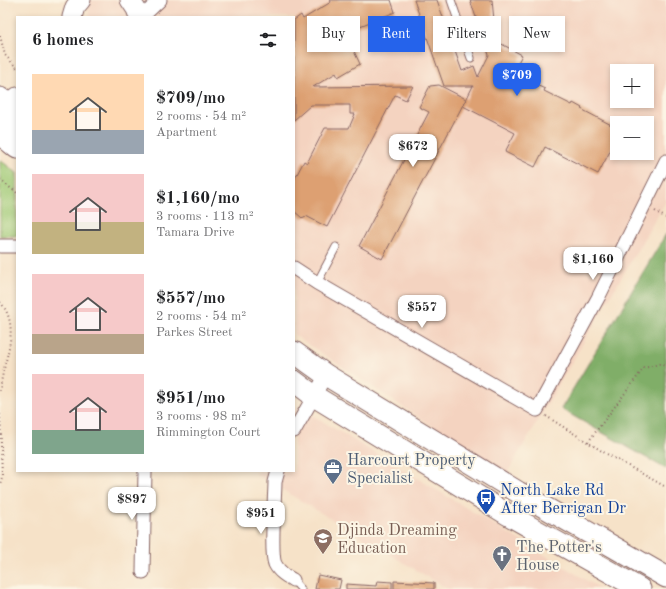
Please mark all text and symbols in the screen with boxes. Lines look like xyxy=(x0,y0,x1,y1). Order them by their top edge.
chip: Buy xyxy=(307,16,360,52)
chip: Rent xyxy=(368,16,425,52)
chip: Filters xyxy=(433,16,501,52)
chip: New xyxy=(509,16,565,52)
icon: filters xyxy=(257,29,279,51)
text: 6 homes xyxy=(32,32,94,49)
pin: $709 xyxy=(493,63,541,97)
map controls xyxy=(610,64,654,160)
button: + xyxy=(610,64,654,108)
text: $709 xyxy=(502,69,532,82)
icon: home xyxy=(64,90,112,138)
text: $709/mo xyxy=(156,90,225,107)
text: 2 rooms · 54 m² xyxy=(156,110,246,123)
button: − xyxy=(610,116,654,160)
text: Apartment xyxy=(156,126,217,139)
pin: $672 xyxy=(389,134,437,168)
text: $672 xyxy=(398,140,428,153)
icon: home xyxy=(64,190,112,238)
text: $1,160/mo xyxy=(156,190,240,207)
text: 3 rooms · 113 m² xyxy=(156,210,254,223)
text: Tamara Drive xyxy=(156,226,234,239)
pin: $1,160 xyxy=(560,247,626,281)
text: $1,160 xyxy=(572,253,614,266)
icon: home xyxy=(64,290,112,338)
text: $557/mo xyxy=(156,290,225,307)
pin: $557 xyxy=(398,295,446,329)
text: $557 xyxy=(407,301,437,314)
text: 2 rooms · 54 m² xyxy=(156,310,246,323)
text: Parkes Street xyxy=(156,326,233,339)
icon: home xyxy=(64,390,112,438)
text: $951/mo xyxy=(156,390,225,407)
text: 3 rooms · 98 m² xyxy=(156,410,246,423)
text: Rimmington Court xyxy=(156,426,261,439)
place label: Harcourt Property Specialist xyxy=(347,453,476,487)
office icon: Harcourt Property Specialist xyxy=(322,457,344,485)
place label: North Lake Rd After Berrigan Dr xyxy=(500,483,626,517)
pin: $897 xyxy=(108,487,156,521)
bus stop icon: North Lake Rd After Berrigan Dr xyxy=(475,487,497,515)
text: $897 xyxy=(117,493,147,506)
pin: $951 xyxy=(237,501,285,535)
text: $951 xyxy=(246,507,276,520)
place label: Djinda Dreaming Education xyxy=(337,523,457,557)
school or university icon: Djinda Dreaming Education xyxy=(312,527,334,555)
place label: The Potter's House xyxy=(516,540,602,574)
church icon: The Potter's House xyxy=(491,544,513,572)

